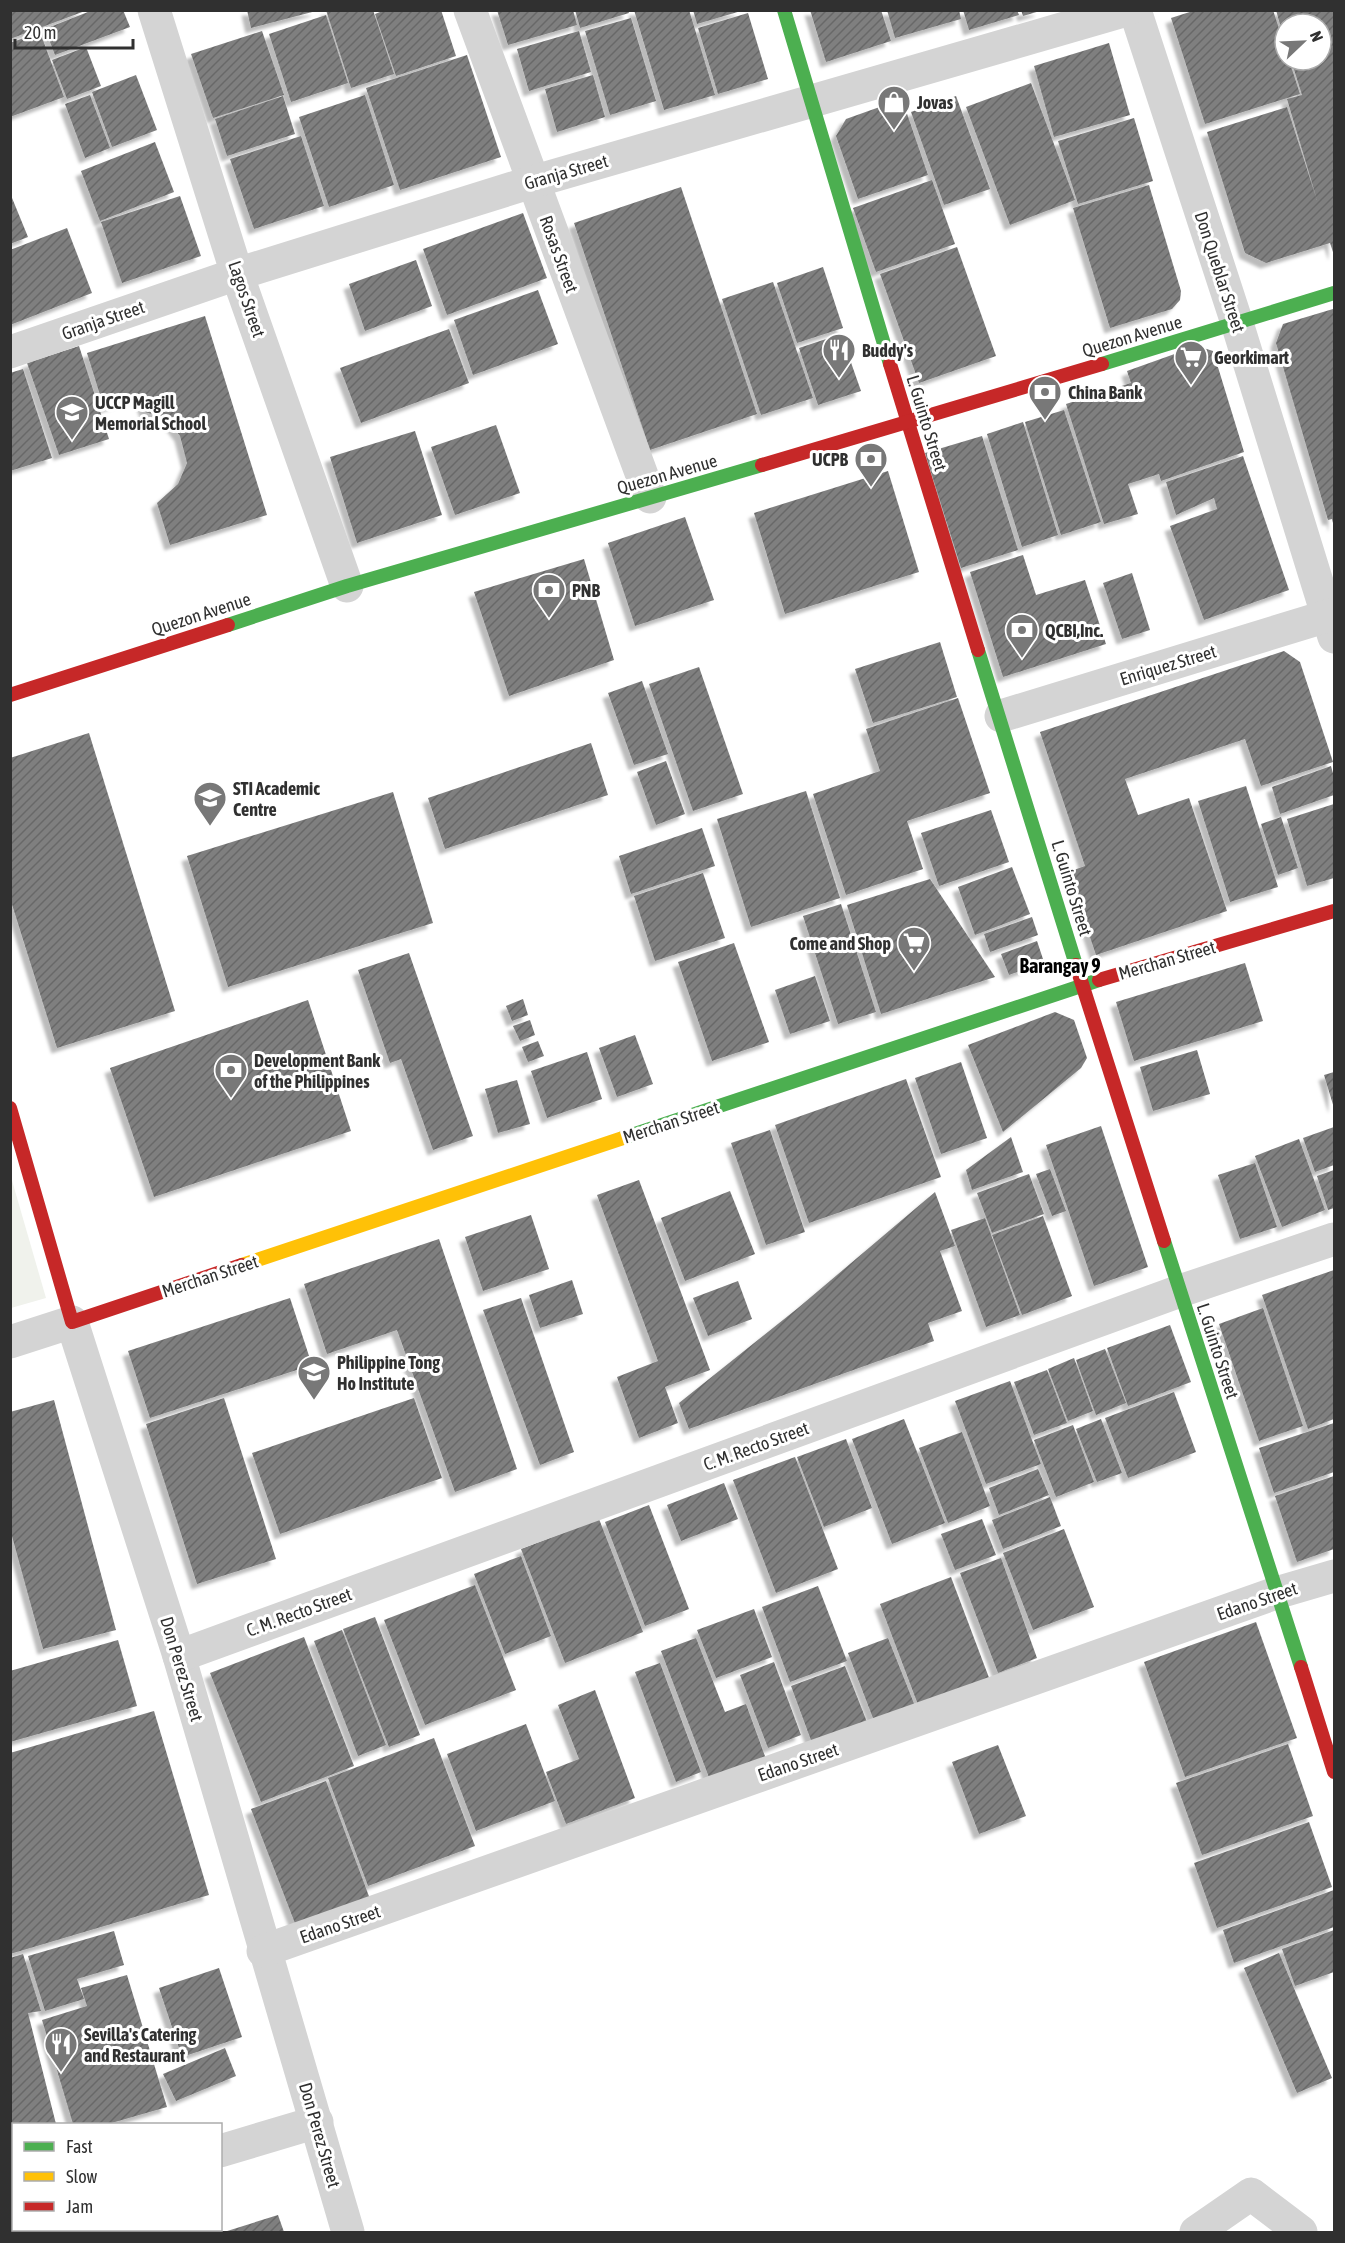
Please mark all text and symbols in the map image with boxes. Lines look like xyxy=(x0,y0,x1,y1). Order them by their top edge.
scale bar xyxy=(15,12,134,50)
north arrow xyxy=(1273,12,1333,72)
text: 20 m xyxy=(24,22,56,43)
text: N xyxy=(1307,28,1327,44)
shop icon: Jovas xyxy=(876,84,912,131)
place label: Jovas xyxy=(916,92,954,113)
street label: Granja Street xyxy=(522,150,610,194)
street label: Don Queblar Street xyxy=(1191,209,1249,335)
street label: Rosas Street xyxy=(535,213,583,295)
street label: Lagos Street xyxy=(224,258,270,340)
street label: Granja Street xyxy=(59,296,147,344)
street label: Quezon Avenue xyxy=(1080,311,1184,361)
restaurant icon: Buddy's xyxy=(821,332,857,379)
supermarket icon: Georkimart xyxy=(1173,339,1209,386)
place label: Buddy's xyxy=(862,340,914,361)
place label: Georkimart xyxy=(1214,347,1290,368)
street label: L. Guinto Street xyxy=(902,373,952,473)
bank icon: China Bank xyxy=(1027,374,1063,421)
place label: China Bank xyxy=(1068,382,1143,403)
place label: UCCP Magill Memorial School xyxy=(95,392,207,434)
school or university icon: UCCP Magill Memorial School xyxy=(54,394,90,441)
bank icon: UCPB xyxy=(853,441,889,488)
place label: UCPB xyxy=(812,449,848,470)
street label: Quezon Avenue xyxy=(615,450,719,498)
bank icon: PNB xyxy=(531,572,567,619)
place label: PNB xyxy=(572,580,600,601)
street label: Quezon Avenue xyxy=(149,588,253,640)
bank icon: QCBI,Inc. xyxy=(1004,612,1040,659)
place label: QCBI,Inc. xyxy=(1045,620,1103,641)
street label: Enriquez Street xyxy=(1117,640,1219,690)
place label: STI Academic Centre xyxy=(233,778,320,820)
school or university icon: STI Academic Centre xyxy=(192,780,228,827)
street label: L. Guinto Street xyxy=(1047,838,1097,938)
supermarket icon: Come and Shop xyxy=(896,925,932,972)
place label: Come and Shop xyxy=(789,933,891,954)
street label: Merchan Street xyxy=(1116,936,1218,984)
district label: Barangay 9 xyxy=(1019,954,1101,977)
place label: Development Bank of the Philippines xyxy=(254,1050,381,1092)
bank icon: Development Bank of the Philippines xyxy=(213,1052,249,1099)
street label: Merchan Street xyxy=(620,1097,722,1147)
street label: Merchan Street xyxy=(159,1251,261,1301)
street label: L. Guinto Street xyxy=(1193,1301,1243,1401)
place label: Philippine Tong Ho Institute xyxy=(337,1352,440,1394)
school or university icon: Philippine Tong Ho Institute xyxy=(296,1354,332,1401)
street label: C. M. Recto Street xyxy=(700,1417,812,1475)
street label: Edano Street xyxy=(1214,1577,1300,1625)
street label: C. M. Recto Street xyxy=(243,1583,355,1641)
street label: Don Perez Street xyxy=(156,1614,208,1724)
street label: Edano Street xyxy=(755,1738,841,1786)
street label: Edano Street xyxy=(297,1900,383,1948)
place label: Sevilla's Catering and Restaurant xyxy=(84,2024,197,2066)
restaurant icon: Sevilla's Catering and Restaurant xyxy=(43,2026,79,2073)
street label: Don Perez Street xyxy=(295,2080,345,2190)
legend xyxy=(12,2123,222,2231)
text: Fast xyxy=(66,2136,93,2157)
text: Slow xyxy=(66,2166,97,2187)
text: Jam xyxy=(66,2196,93,2217)

